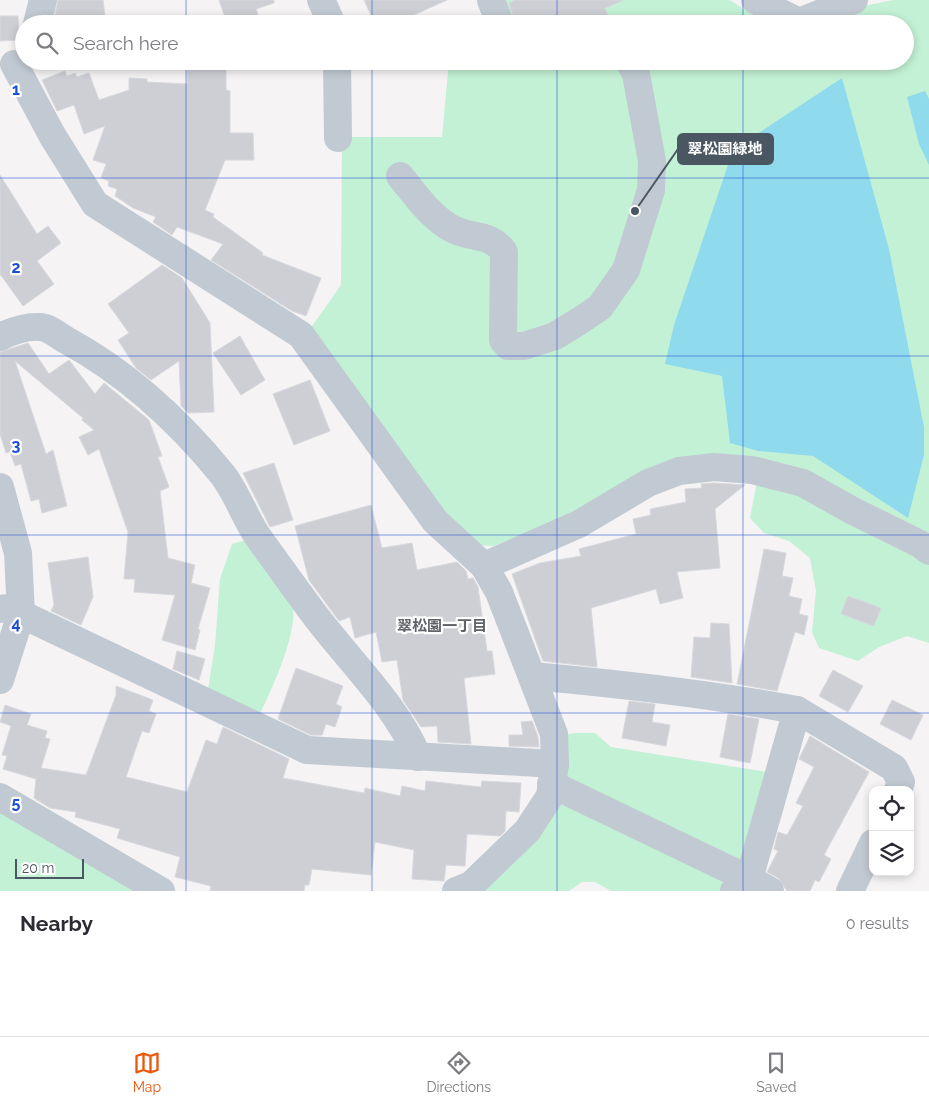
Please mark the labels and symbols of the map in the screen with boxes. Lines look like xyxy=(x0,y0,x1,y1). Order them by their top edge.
text: 1 xyxy=(12,80,20,99)
callout: 翠松園緑地 xyxy=(678,134,773,164)
text: 翠松園緑地 xyxy=(687,140,763,158)
text: 2 xyxy=(11,258,21,277)
text: 3 xyxy=(12,436,21,455)
text: 4 xyxy=(11,614,21,633)
district label: 翠松園一丁目 xyxy=(397,617,487,635)
text: 5 xyxy=(12,793,21,812)
scale bar xyxy=(15,856,84,879)

